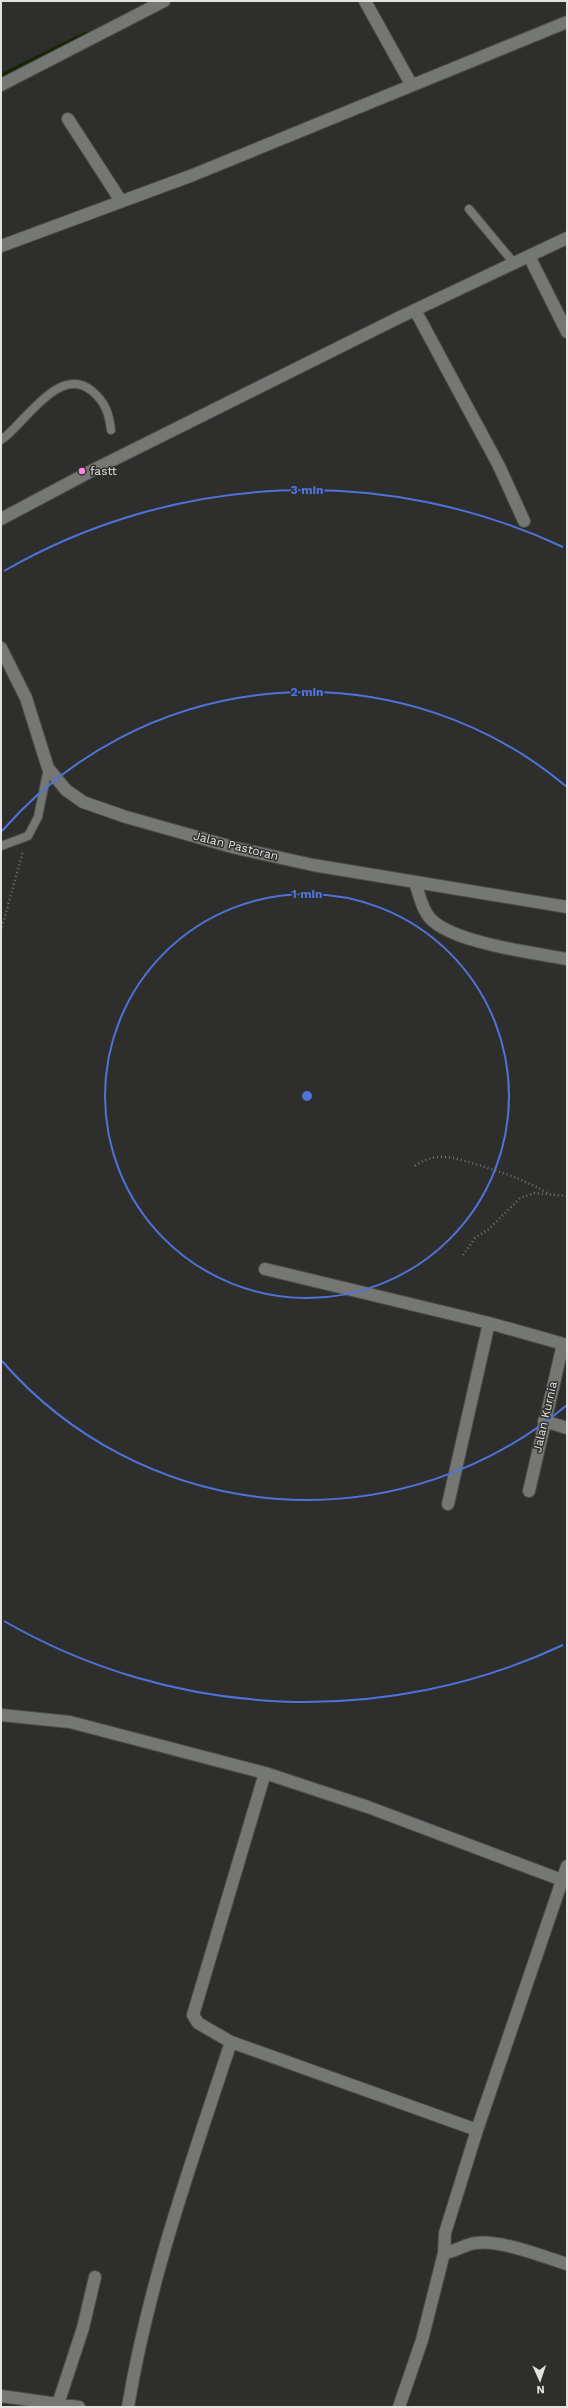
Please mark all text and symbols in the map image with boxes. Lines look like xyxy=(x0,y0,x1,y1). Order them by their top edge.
place label: fastt xyxy=(90,464,117,478)
marker: fastt xyxy=(77,466,87,476)
text: 3 min xyxy=(291,483,323,497)
text: 2 min xyxy=(291,685,323,699)
street label: Jalan Pastoran xyxy=(192,829,280,863)
text: 1 min xyxy=(292,887,322,901)
centre of rings xyxy=(300,1089,314,1103)
street label: Jalan Kurnia xyxy=(530,1380,560,1454)
north arrow xyxy=(520,2360,560,2400)
text: N xyxy=(536,2383,545,2396)

